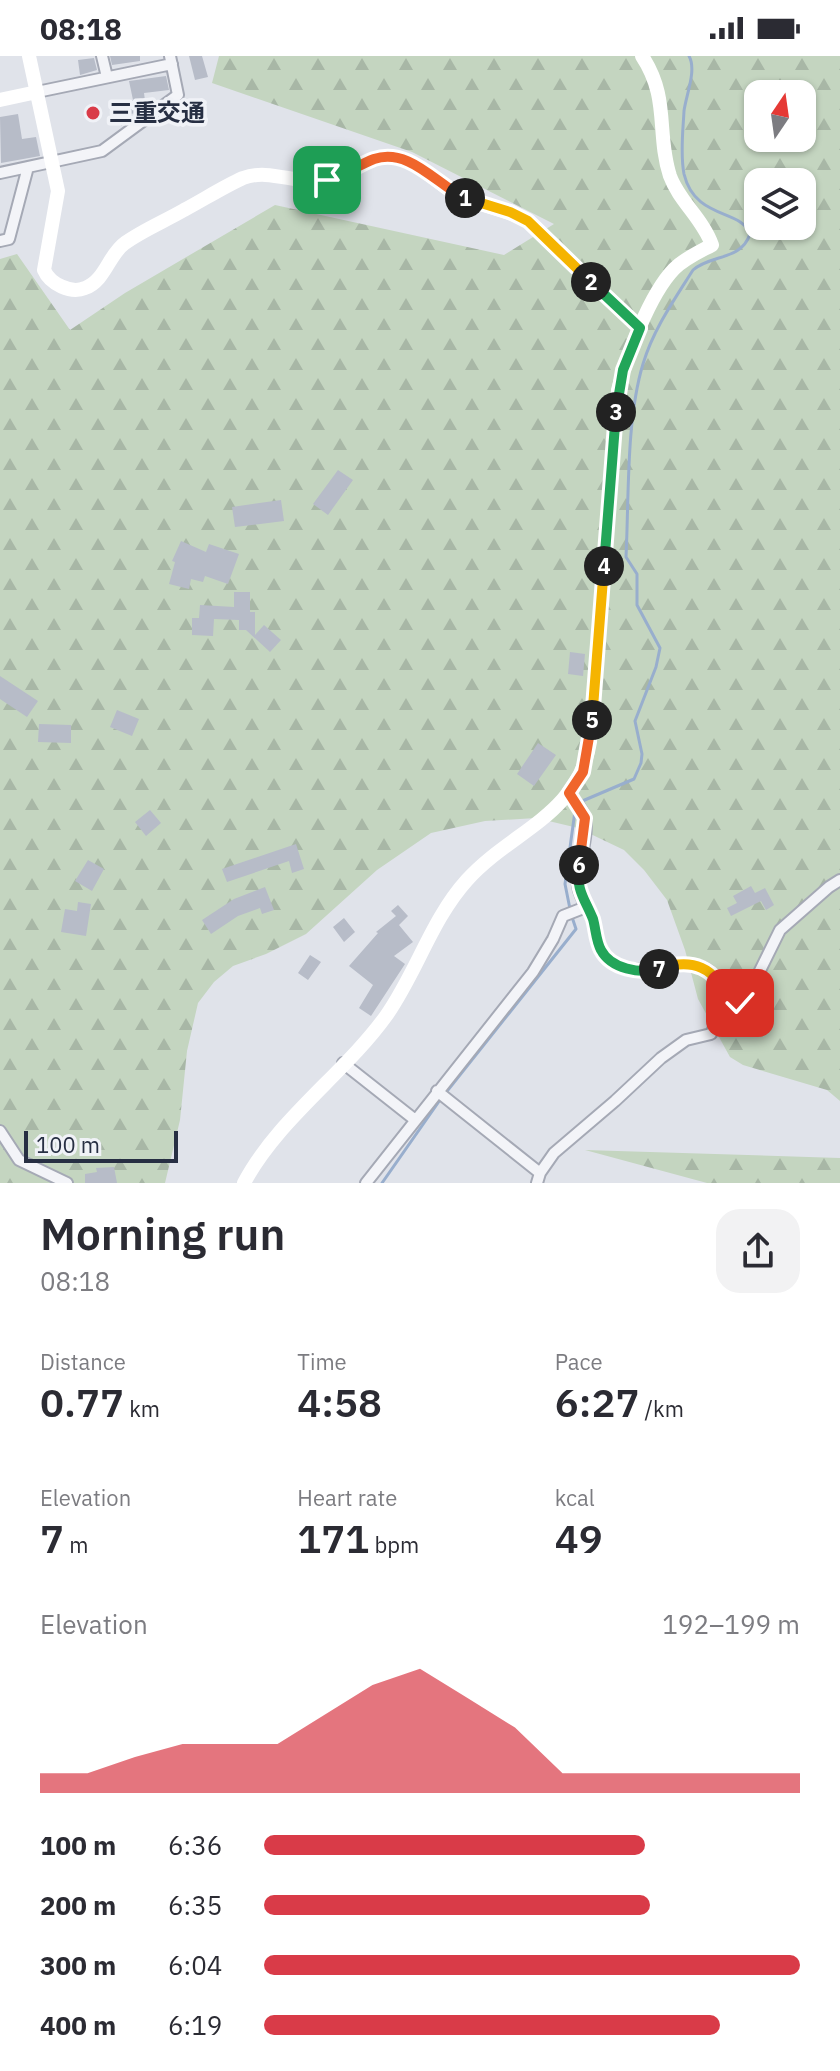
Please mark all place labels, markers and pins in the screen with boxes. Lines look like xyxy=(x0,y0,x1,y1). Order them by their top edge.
place label: 三重交通 xyxy=(109,96,205,128)
marker: 三重交通 xyxy=(84,104,102,122)
pin xyxy=(293,146,361,214)
pin: 1 xyxy=(445,178,485,218)
pin: 2 xyxy=(571,262,611,302)
pin: 3 xyxy=(596,392,636,432)
pin: 4 xyxy=(584,546,624,586)
pin: 5 xyxy=(572,700,612,740)
pin: 6 xyxy=(559,845,599,885)
pin: 7 xyxy=(639,949,679,989)
pin xyxy=(706,969,774,1037)

